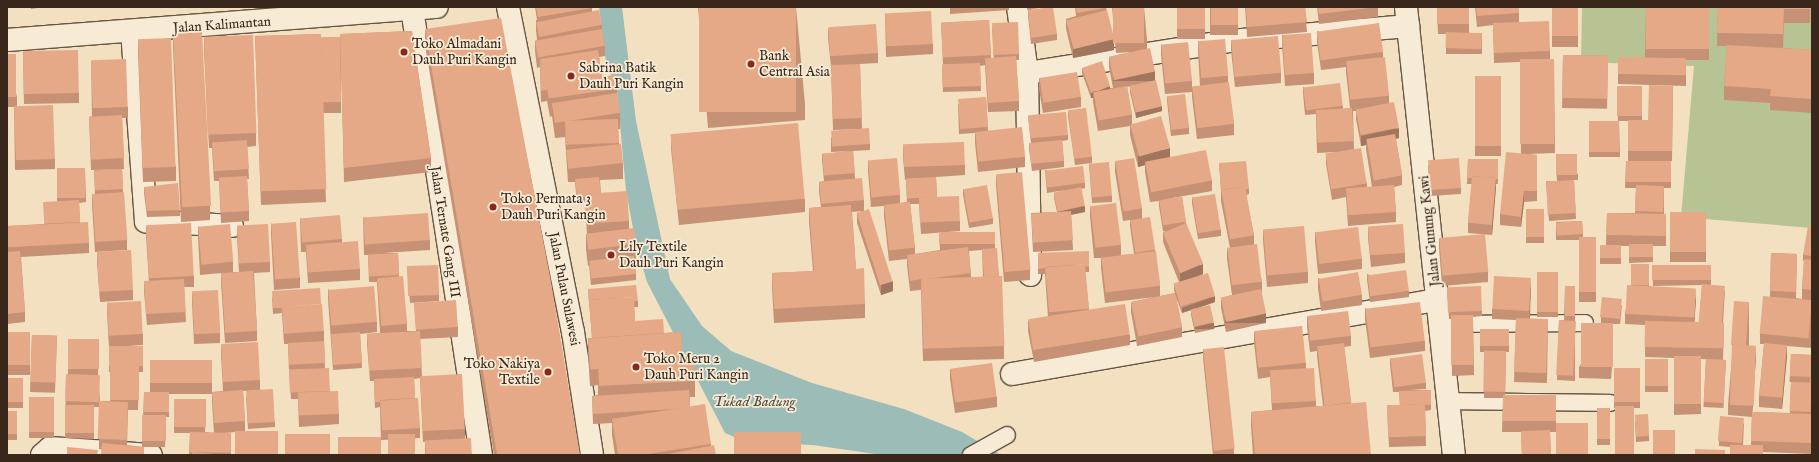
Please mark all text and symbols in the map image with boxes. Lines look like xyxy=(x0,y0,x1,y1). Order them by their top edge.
street label: Jalan Kalimantan xyxy=(172,13,272,37)
place label: Toko Almadani Dauh Puri Kangin xyxy=(412,36,517,68)
marker: Toko Almadani Dauh Puri Kangin xyxy=(399,47,409,57)
place label: Bank Central Asia xyxy=(759,48,830,80)
marker: Bank Central Asia xyxy=(746,59,756,69)
place label: Sabrina Batik Dauh Puri Kangin xyxy=(579,60,684,92)
marker: Sabrina Batik Dauh Puri Kangin xyxy=(566,71,576,81)
street label: Jalan Ternate Gang III xyxy=(426,165,464,299)
street label: Jalan Gunung Kawi xyxy=(1416,175,1444,287)
place label: Toko Permata 3 Dauh Puri Kangin xyxy=(501,191,606,224)
marker: Toko Permata 3 Dauh Puri Kangin xyxy=(488,202,498,212)
street label: Jalan Pulau Sulawesi xyxy=(545,231,583,347)
place label: Lily Textile Dauh Puri Kangin xyxy=(619,239,724,272)
marker: Lily Textile Dauh Puri Kangin xyxy=(606,250,616,260)
place label: Toko Meru 2 Dauh Puri Kangin xyxy=(644,351,749,384)
place label: Toko Nakiya Textile xyxy=(464,356,540,388)
marker: Toko Meru 2 Dauh Puri Kangin xyxy=(631,362,641,372)
marker: Toko Nakiya Textile xyxy=(543,367,553,377)
water label: Tukad Badung xyxy=(713,393,795,411)

